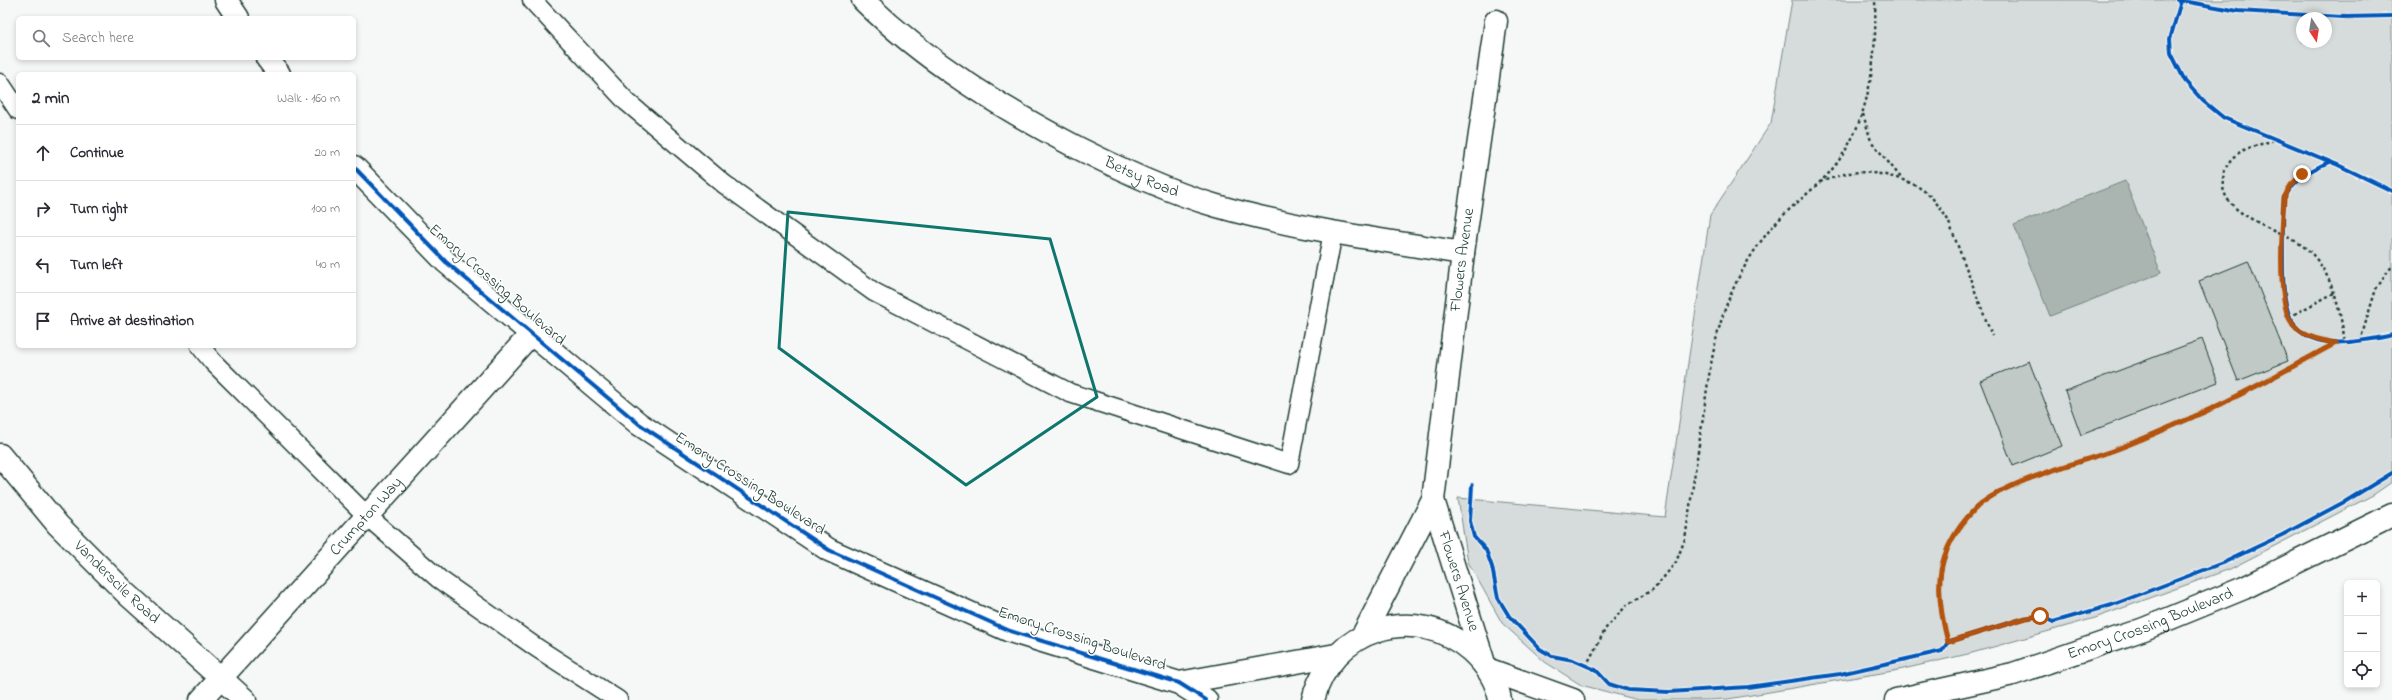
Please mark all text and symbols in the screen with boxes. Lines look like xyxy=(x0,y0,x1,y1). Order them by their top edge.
north arrow xyxy=(2296,12,2332,48)
search box xyxy=(16,16,356,60)
icon: search xyxy=(30,27,52,49)
text: Search here xyxy=(62,27,134,49)
text: 2 min xyxy=(32,86,69,111)
text: Walk · 160 m xyxy=(277,89,340,108)
icon: ahead xyxy=(32,142,54,164)
text: Continue xyxy=(70,142,124,164)
text: 20 m xyxy=(315,143,340,162)
street label: Betsy Road xyxy=(1099,150,1182,204)
route end xyxy=(2293,165,2311,183)
icon: right xyxy=(32,198,54,220)
text: Turn right xyxy=(70,198,128,220)
text: 100 m xyxy=(311,199,340,218)
street label: Flowers Avenue xyxy=(1444,206,1481,314)
street label: Emory Crossing Boulevard xyxy=(423,218,571,352)
icon: left xyxy=(32,254,54,276)
text: Turn left xyxy=(70,254,123,276)
text: 40 m xyxy=(316,255,340,274)
icon: arrive xyxy=(32,310,54,332)
text: Arrive at destination xyxy=(70,310,194,332)
street label: Emory Crossing Boulevard xyxy=(670,426,830,542)
street label: Crumpton Way xyxy=(324,471,409,562)
street label: Flowers Avenue xyxy=(1431,527,1486,635)
street label: Vanderscile Road xyxy=(67,534,165,630)
map controls xyxy=(2344,580,2380,688)
button: + xyxy=(2344,580,2380,616)
street label: Emory Crossing Boulevard xyxy=(2064,582,2237,666)
street label: Emory Crossing Boulevard xyxy=(995,600,1169,678)
route start xyxy=(2031,607,2049,625)
button: − xyxy=(2344,616,2380,652)
button: locate xyxy=(2344,652,2380,688)

